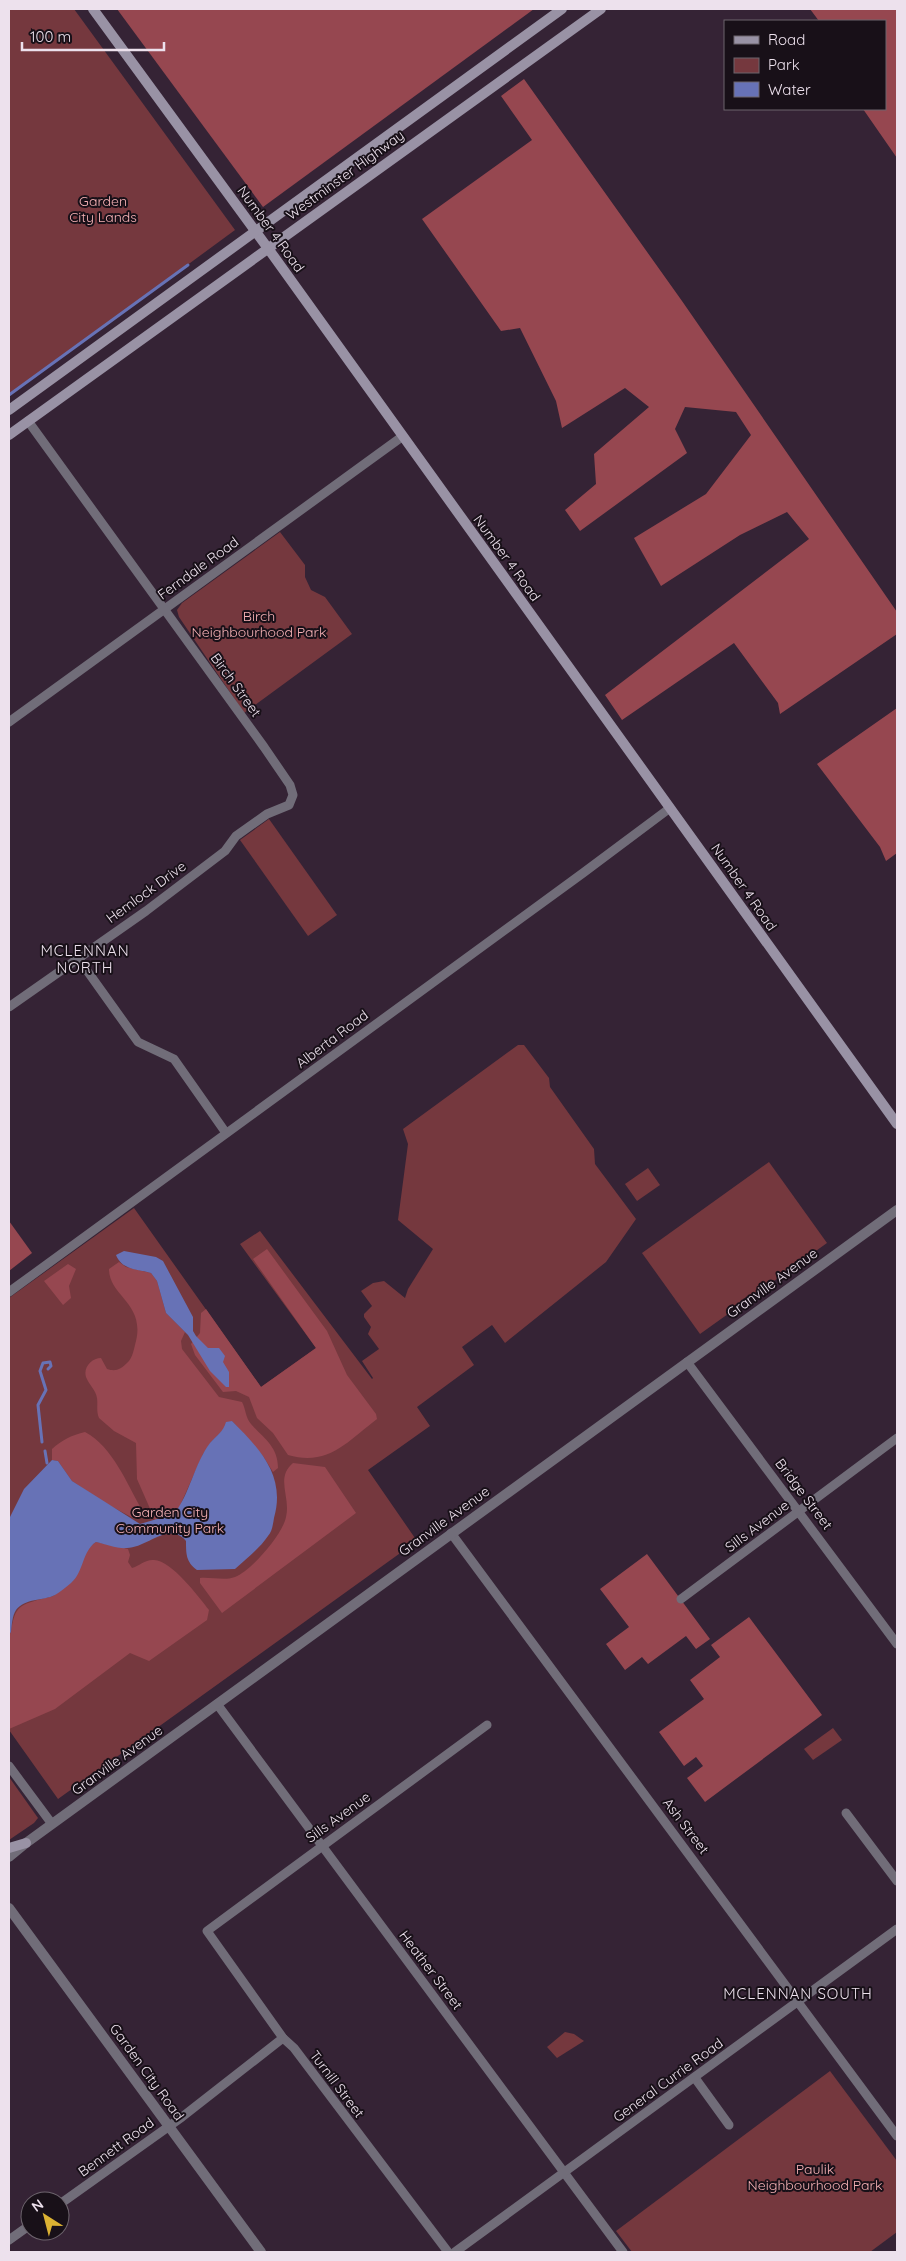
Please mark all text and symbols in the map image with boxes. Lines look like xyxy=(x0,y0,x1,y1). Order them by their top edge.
scale bar xyxy=(22,20,165,52)
legend xyxy=(724,20,886,110)
text: 100 m xyxy=(30,27,71,46)
text: Road xyxy=(768,30,805,49)
text: Park xyxy=(768,55,800,74)
text: Water xyxy=(768,80,811,99)
street label: Westminster Highway xyxy=(282,126,408,224)
street label: Number 4 Road xyxy=(234,182,308,276)
park label: Garden City Lands xyxy=(69,192,137,226)
street label: Number 4 Road xyxy=(470,511,544,605)
street label: Ferndale Road xyxy=(154,533,242,603)
park label: Birch Neighbourhood Park xyxy=(192,607,326,641)
street label: Birch Street xyxy=(207,650,265,721)
street label: Number 4 Road xyxy=(707,840,781,934)
street label: Hemlock Drive xyxy=(102,857,190,927)
district label: MCLENNAN NORTH xyxy=(40,941,130,977)
street label: Alberta Road xyxy=(292,1006,372,1072)
street label: Granville Avenue xyxy=(723,1244,821,1322)
street label: Bridge Street xyxy=(771,1455,837,1533)
street label: Granville Avenue xyxy=(395,1482,493,1560)
street label: Sills Avenue xyxy=(721,1496,793,1556)
park label: Garden City Community Park xyxy=(116,1503,224,1537)
street label: Granville Avenue xyxy=(68,1721,166,1799)
street label: Sills Avenue xyxy=(302,1787,374,1846)
street label: Ash Street xyxy=(659,1794,713,1858)
street label: Heather Street xyxy=(395,1927,467,2013)
district label: MCLENNAN SOUTH xyxy=(723,1984,873,2003)
street label: Garden City Road xyxy=(106,2020,188,2124)
street label: General Currie Road xyxy=(609,2034,727,2126)
street label: Turnill Street xyxy=(306,2047,368,2121)
street label: Bennett Road xyxy=(75,2114,157,2180)
park label: Paulik Neighbourhood Park xyxy=(748,2160,882,2194)
north arrow xyxy=(20,2191,70,2241)
text: N xyxy=(28,2195,47,2216)

